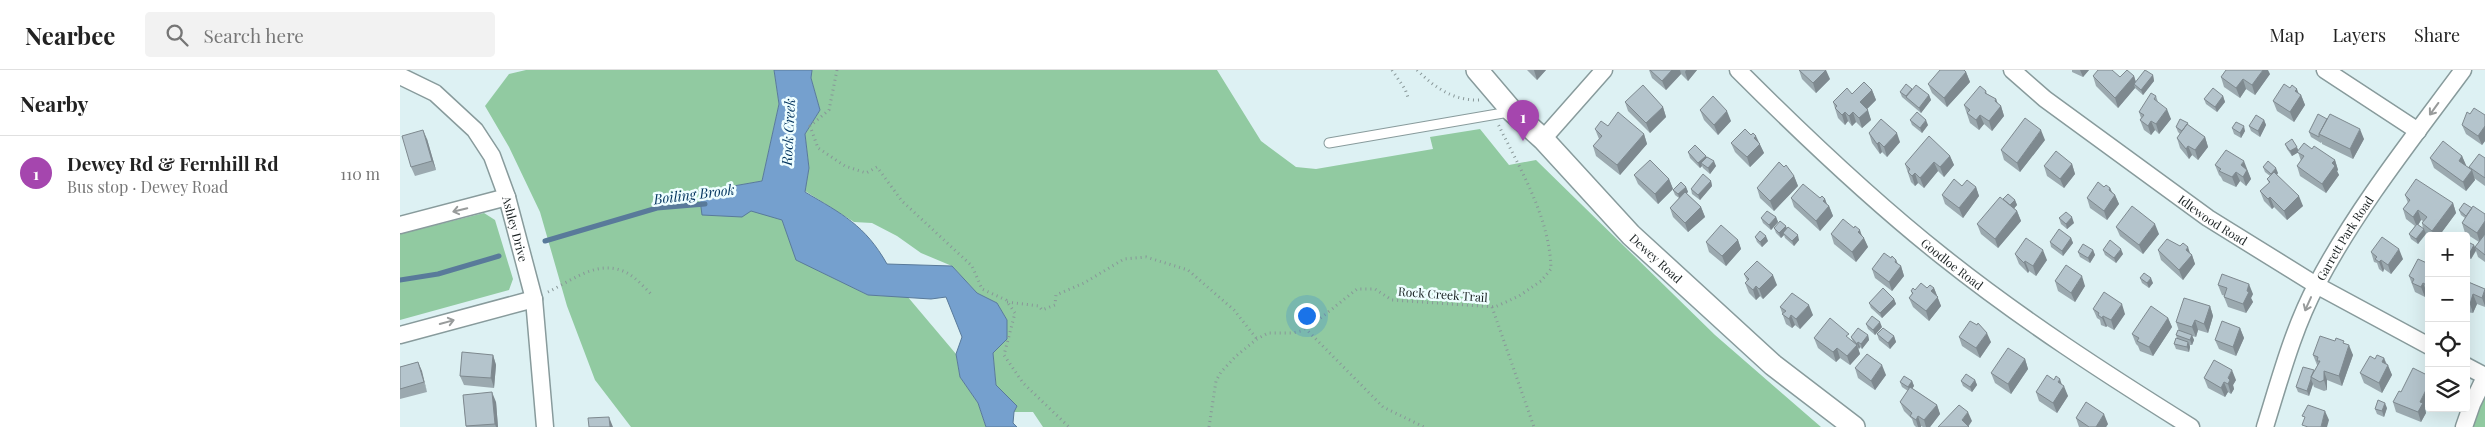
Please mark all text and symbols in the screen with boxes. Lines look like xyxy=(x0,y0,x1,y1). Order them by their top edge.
search box xyxy=(145,12,495,57)
text: Nearbee xyxy=(25,19,115,51)
icon: search xyxy=(163,21,191,49)
text: Search here xyxy=(203,22,304,48)
text: Map xyxy=(2269,23,2304,47)
text: Layers xyxy=(2332,23,2386,47)
text: Share xyxy=(2414,23,2460,47)
text: Nearby xyxy=(20,89,89,117)
water label: Rock Creek xyxy=(777,98,799,167)
pin: 1 xyxy=(1507,100,1539,141)
one-way arrow xyxy=(2429,102,2439,116)
text: Dewey Rd & Fernhill Rd xyxy=(67,150,279,176)
text: 1 xyxy=(33,163,39,184)
text: 110 m xyxy=(340,163,380,184)
text: Bus stop · Dewey Road xyxy=(67,176,228,197)
water label: Boiling Brook xyxy=(651,180,736,209)
street label: Idlewood Road xyxy=(2175,191,2251,249)
street label: Ashley Drive xyxy=(499,193,532,263)
street label: Garrett Park Road xyxy=(2312,193,2377,283)
one-way arrow xyxy=(452,205,468,215)
street label: Dewey Road xyxy=(1626,230,1686,286)
map controls xyxy=(2425,232,2470,412)
button: + xyxy=(2425,232,2470,277)
street label: Goodloe Road xyxy=(1918,234,1987,293)
button: − xyxy=(2425,277,2470,322)
street label: Rock Creek Trail xyxy=(1398,283,1489,305)
one-way arrow xyxy=(2302,296,2312,311)
your location xyxy=(1294,303,1320,329)
one-way arrow xyxy=(439,317,455,327)
button: locate xyxy=(2425,322,2470,367)
button: layers xyxy=(2425,367,2470,412)

